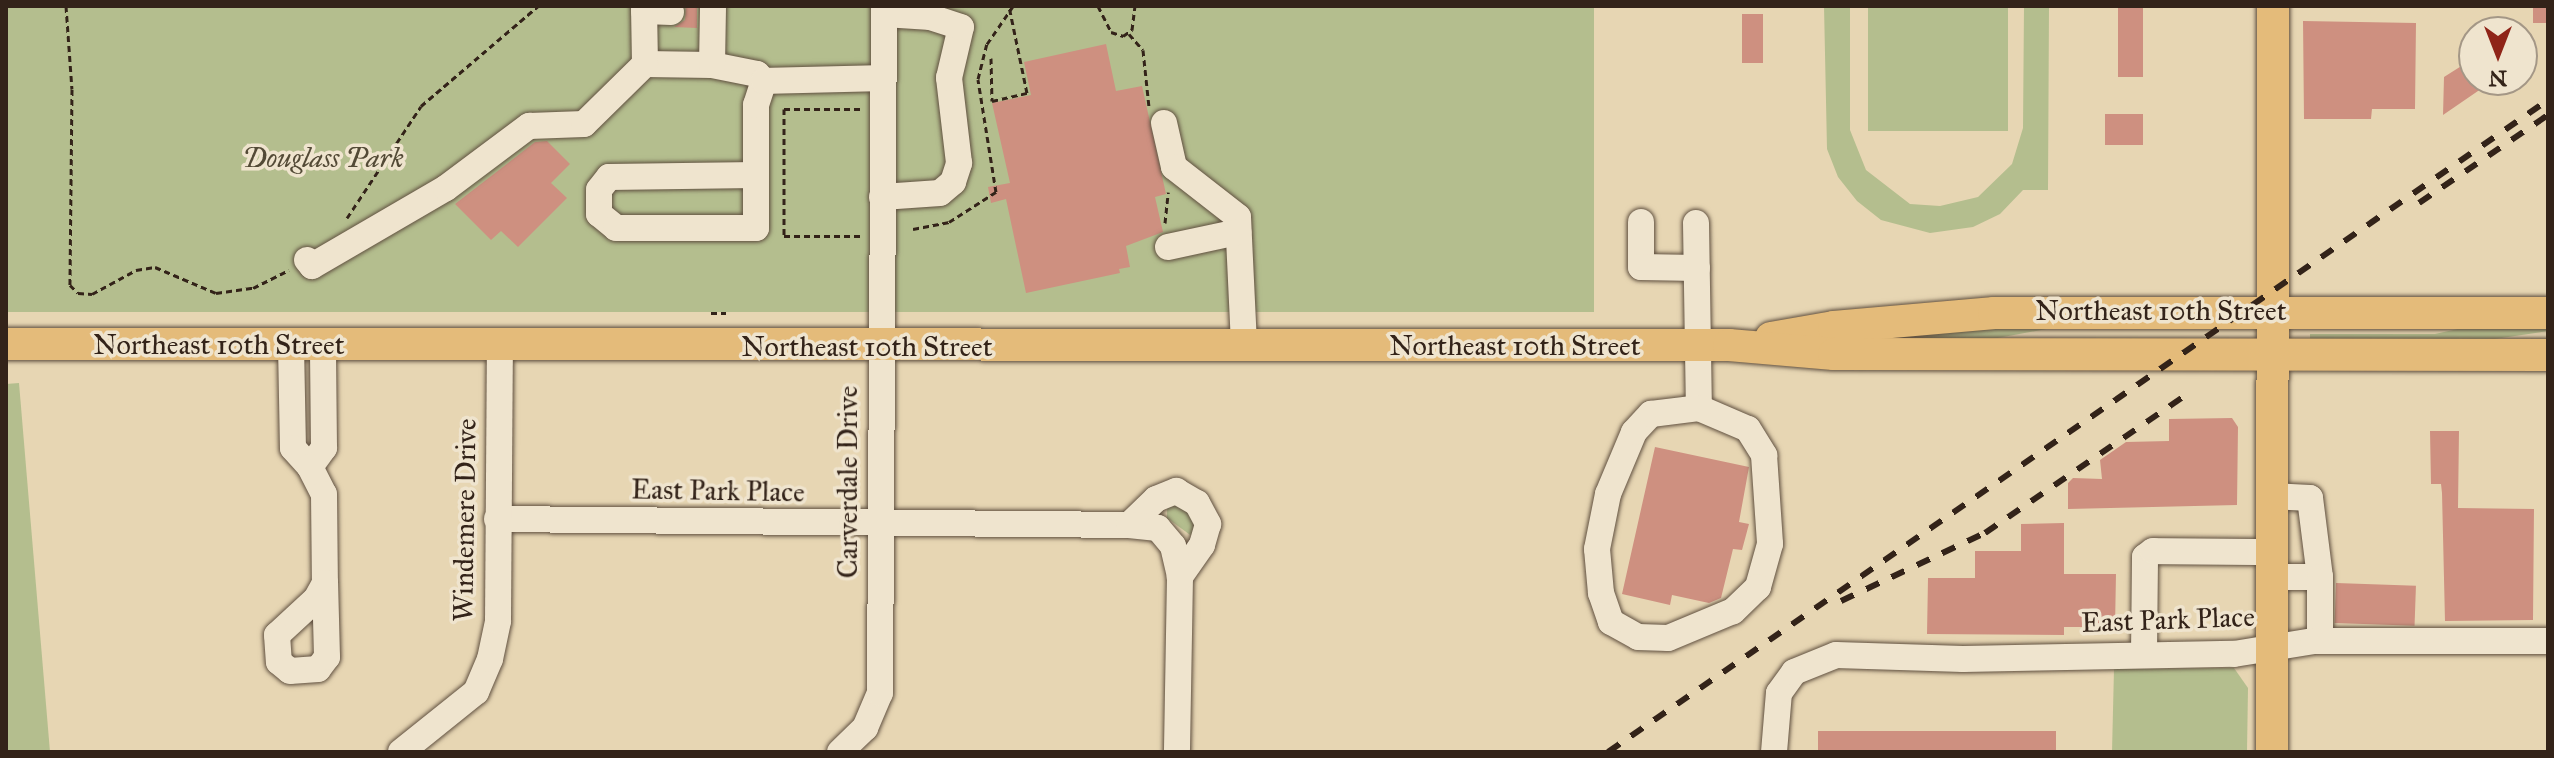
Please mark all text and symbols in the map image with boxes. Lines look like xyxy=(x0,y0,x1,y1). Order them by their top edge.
north arrow xyxy=(2458,16,2538,96)
text: N xyxy=(2489,65,2507,92)
park label: Douglass Park xyxy=(242,141,404,175)
street label: Northeast 10th Street xyxy=(2035,294,2287,328)
street label: Northeast 10th Street xyxy=(93,328,345,362)
street label: Northeast 10th Street xyxy=(1389,329,1641,363)
street label: Northeast 10th Street xyxy=(741,330,993,364)
street label: Carverdale Drive xyxy=(831,386,865,578)
street label: Windemere Drive xyxy=(446,418,484,622)
street label: East Park Place xyxy=(631,473,805,509)
street label: East Park Place xyxy=(2081,600,2255,640)

